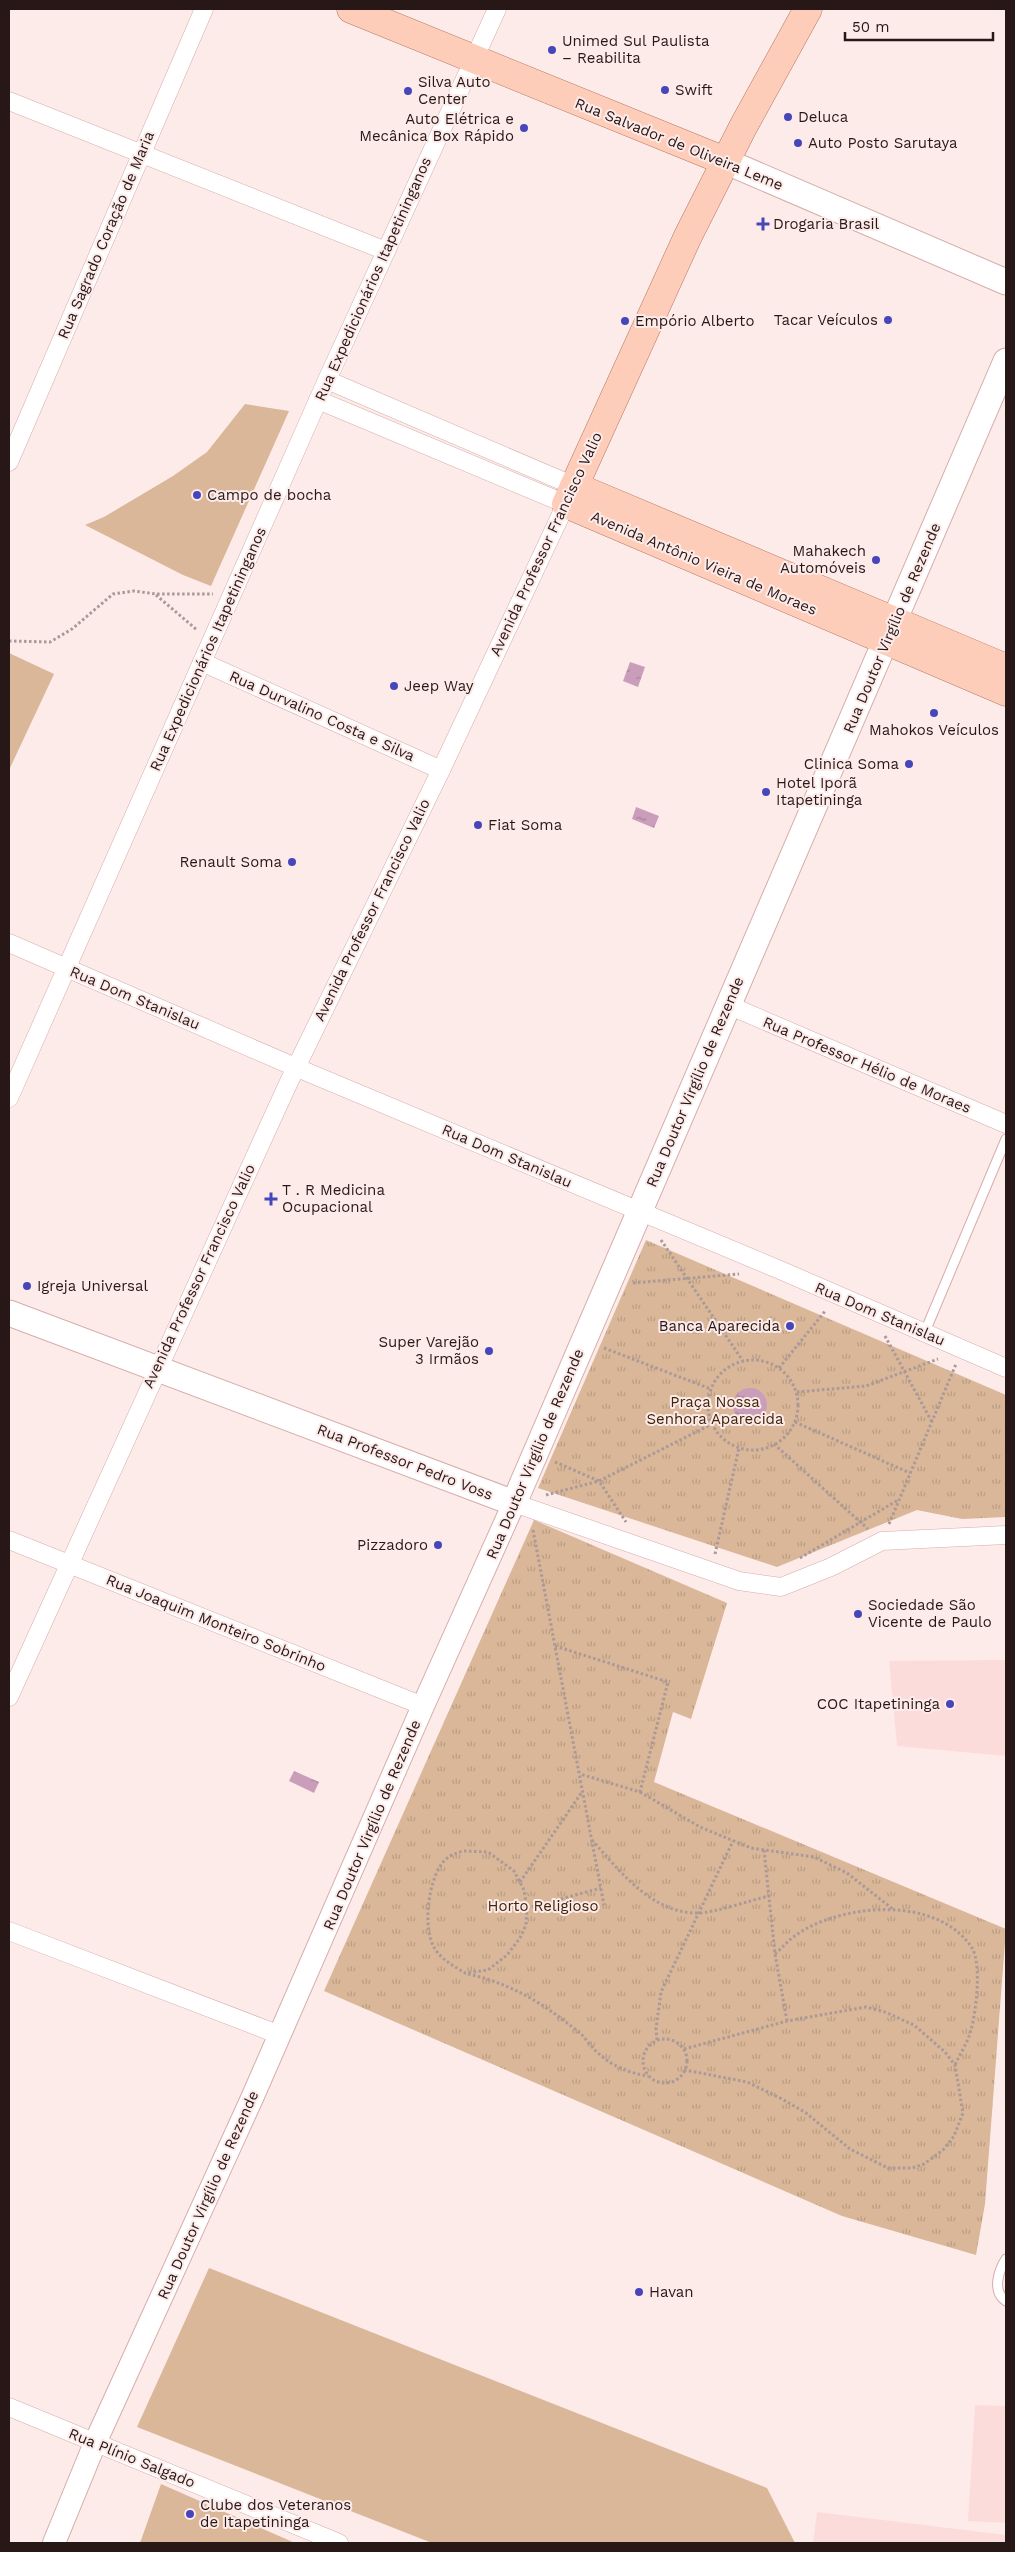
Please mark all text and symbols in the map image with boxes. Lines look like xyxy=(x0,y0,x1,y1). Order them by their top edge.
scale bar xyxy=(845,10,992,42)
text: 50 m xyxy=(852,18,889,36)
place label: Unimed Sul Paulista – Reabilita xyxy=(562,32,710,67)
marker: Unimed Sul Paulista – Reabilita xyxy=(546,44,558,56)
place label: Silva Auto Center xyxy=(418,73,490,108)
place label: Swift xyxy=(675,81,713,99)
marker: Swift xyxy=(659,84,671,96)
marker: Silva Auto Center xyxy=(402,85,414,97)
street label: Rua Salvador de Oliveira Leme xyxy=(572,94,786,194)
place label: Deluca xyxy=(798,108,849,126)
place label: Auto Elétrica e Mecânica Box Rápido xyxy=(359,110,514,145)
marker: Deluca xyxy=(782,111,794,123)
marker: Auto Elétrica e Mecânica Box Rápido xyxy=(518,122,530,134)
street label: Rua Sagrado Coração de Maria xyxy=(54,128,158,342)
place label: Auto Posto Sarutaya xyxy=(808,134,958,152)
marker: Auto Posto Sarutaya xyxy=(792,137,804,149)
street label: Rua Expedicionários Itapetininganos xyxy=(311,154,435,404)
place label: Drogaria Brasil xyxy=(773,215,880,233)
marker: Drogaria Brasil xyxy=(757,218,769,230)
place label: Tacar Veículos xyxy=(774,311,878,329)
place label: Empório Alberto xyxy=(635,312,754,330)
marker: Tacar Veículos xyxy=(882,314,894,326)
marker: Empório Alberto xyxy=(619,315,631,327)
street label: Avenida Professor Francisco Valio xyxy=(486,429,606,659)
place label: Campo de bocha xyxy=(207,486,332,504)
marker: Campo de bocha xyxy=(191,489,203,501)
street label: Avenida Antônio Vieira de Moraes xyxy=(588,507,820,619)
street label: Rua Doutor Virgílio de Rezende xyxy=(839,520,945,736)
street label: Rua Expedicionários Itapetininganos xyxy=(146,524,270,774)
place label: Mahakech Automóveis xyxy=(780,542,866,577)
marker: Mahakech Automóveis xyxy=(870,554,882,566)
street label: Rua Durvalino Costa e Silva xyxy=(227,667,418,765)
place label: Jeep Way xyxy=(404,677,474,695)
marker: Jeep Way xyxy=(388,680,400,692)
marker: Mahokos Veículos xyxy=(928,707,940,719)
place label: Mahokos Veículos xyxy=(869,721,999,739)
place label: Clinica Soma xyxy=(804,755,899,773)
marker: Clinica Soma xyxy=(903,758,915,770)
place label: Hotel Iporã Itapetininga xyxy=(776,774,863,809)
marker: Hotel Iporã Itapetininga xyxy=(760,786,772,798)
street label: Avenida Professor Francisco Valio xyxy=(310,796,434,1024)
place label: Fiat Soma xyxy=(488,816,563,834)
marker: Fiat Soma xyxy=(472,819,484,831)
place label: Renault Soma xyxy=(180,853,283,871)
marker: Renault Soma xyxy=(286,856,298,868)
street label: Rua Dom Stanislau xyxy=(67,962,203,1034)
street label: Rua Doutor Virgílio de Rezende xyxy=(642,974,748,1190)
street label: Rua Professor Hélio de Moraes xyxy=(760,1013,974,1117)
street label: Rua Dom Stanislau xyxy=(439,1120,575,1192)
street label: Avenida Professor Francisco Valio xyxy=(139,1161,259,1391)
place label: T . R Medicina Ocupacional xyxy=(282,1181,385,1216)
marker: T . R Medicina Ocupacional xyxy=(264,1192,278,1206)
place label: Igreja Universal xyxy=(37,1277,149,1295)
street label: Rua Dom Stanislau xyxy=(812,1278,948,1350)
marker: Igreja Universal xyxy=(21,1280,33,1292)
place label: Banca Aparecida xyxy=(659,1317,781,1335)
marker: Banca Aparecida xyxy=(784,1320,796,1332)
place label: Super Varejão 3 Irmãos xyxy=(378,1333,479,1368)
marker: Super Varejão 3 Irmãos xyxy=(483,1345,495,1357)
street label: Rua Doutor Virgílio de Rezende xyxy=(482,1346,588,1562)
park label: Praça Nossa Senhora Aparecida xyxy=(646,1393,784,1428)
street label: Rua Professor Pedro Voss xyxy=(315,1420,495,1504)
place label: Pizzadoro xyxy=(357,1536,428,1554)
marker: Pizzadoro xyxy=(432,1539,444,1551)
street label: Rua Joaquim Monteiro Sobrinho xyxy=(104,1571,328,1675)
place label: Sociedade São Vicente de Paulo xyxy=(868,1596,992,1631)
marker: Sociedade São Vicente de Paulo xyxy=(852,1608,864,1620)
place label: COC Itapetininga xyxy=(817,1695,940,1713)
marker: COC Itapetininga xyxy=(944,1698,956,1710)
street label: Rua Doutor Virgílio de Rezende xyxy=(319,1717,425,1933)
park label: Horto Religioso xyxy=(488,1897,598,1915)
street label: Rua Doutor Virgílio de Rezende xyxy=(154,2088,262,2302)
place label: Havan xyxy=(649,2283,694,2301)
marker: Havan xyxy=(633,2286,645,2298)
street label: Rua Plínio Salgado xyxy=(66,2424,198,2492)
place label: Clube dos Veteranos de Itapetininga xyxy=(200,2496,351,2531)
marker: Clube dos Veteranos de Itapetininga xyxy=(184,2508,196,2520)

